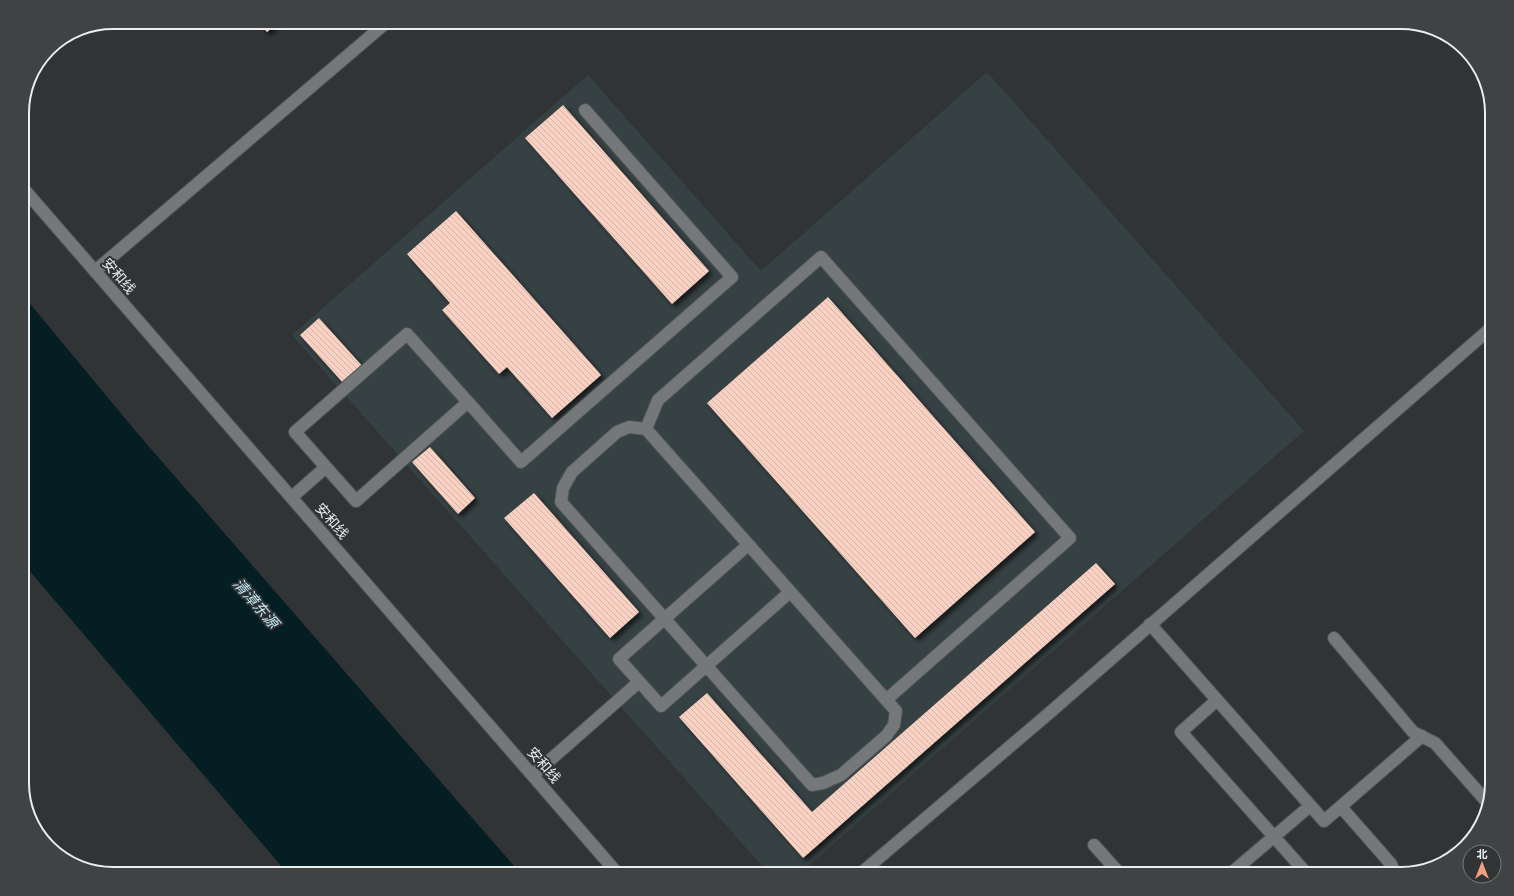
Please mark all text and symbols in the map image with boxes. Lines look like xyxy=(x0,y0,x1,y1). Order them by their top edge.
street label: 安和线 xyxy=(99,255,139,297)
street label: 安和线 xyxy=(312,500,352,542)
water label: 清漳东源 xyxy=(230,575,284,633)
street label: 安和线 xyxy=(524,744,564,786)
north arrow xyxy=(1462,844,1502,884)
text: 北 xyxy=(1477,848,1488,860)

